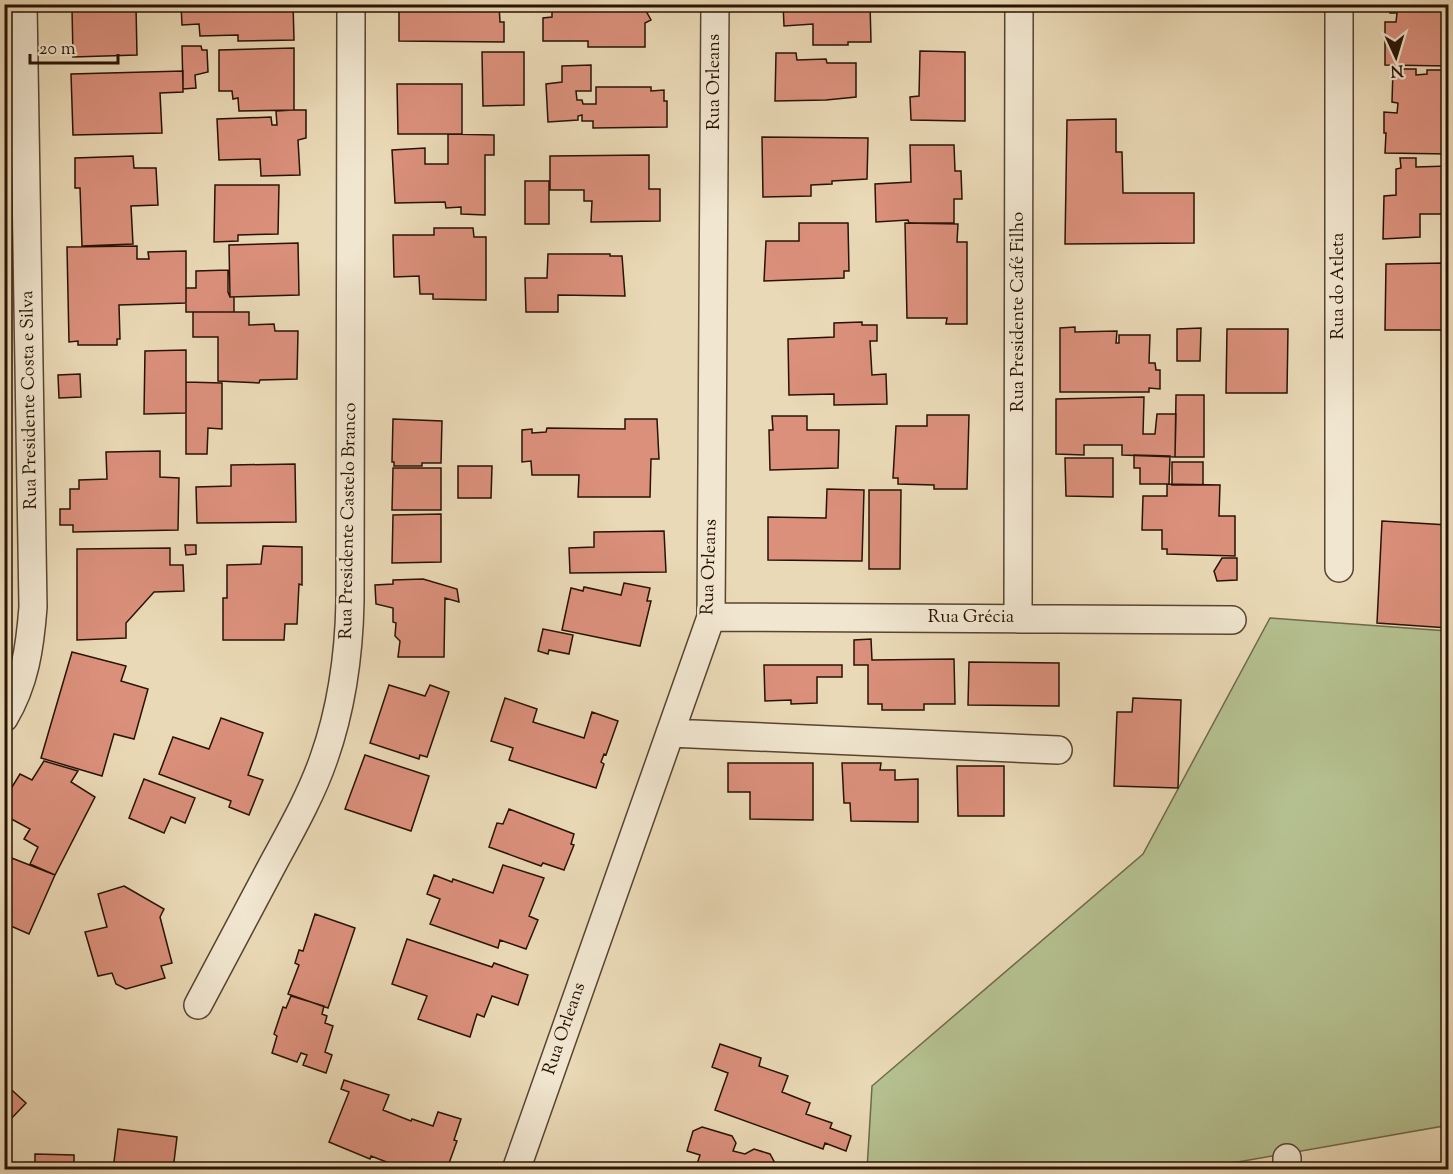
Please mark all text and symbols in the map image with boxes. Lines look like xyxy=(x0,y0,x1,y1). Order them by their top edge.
scale bar xyxy=(30,27,118,65)
north arrow xyxy=(1366,27,1426,87)
street label: Rua Orleans xyxy=(702,34,728,130)
text: 20 m xyxy=(39,37,76,63)
text: N xyxy=(1389,58,1404,81)
street label: Rua Presidente Café Filho xyxy=(1006,212,1032,412)
street label: Rua do Atleta xyxy=(1326,233,1352,339)
street label: Rua Presidente Costa e Silva xyxy=(15,290,45,510)
street label: Rua Presidente Castelo Branco xyxy=(334,402,364,640)
street label: Rua Orleans xyxy=(695,518,725,616)
street label: Rua Grécia xyxy=(928,605,1014,631)
street label: Rua Orleans xyxy=(537,979,593,1079)

